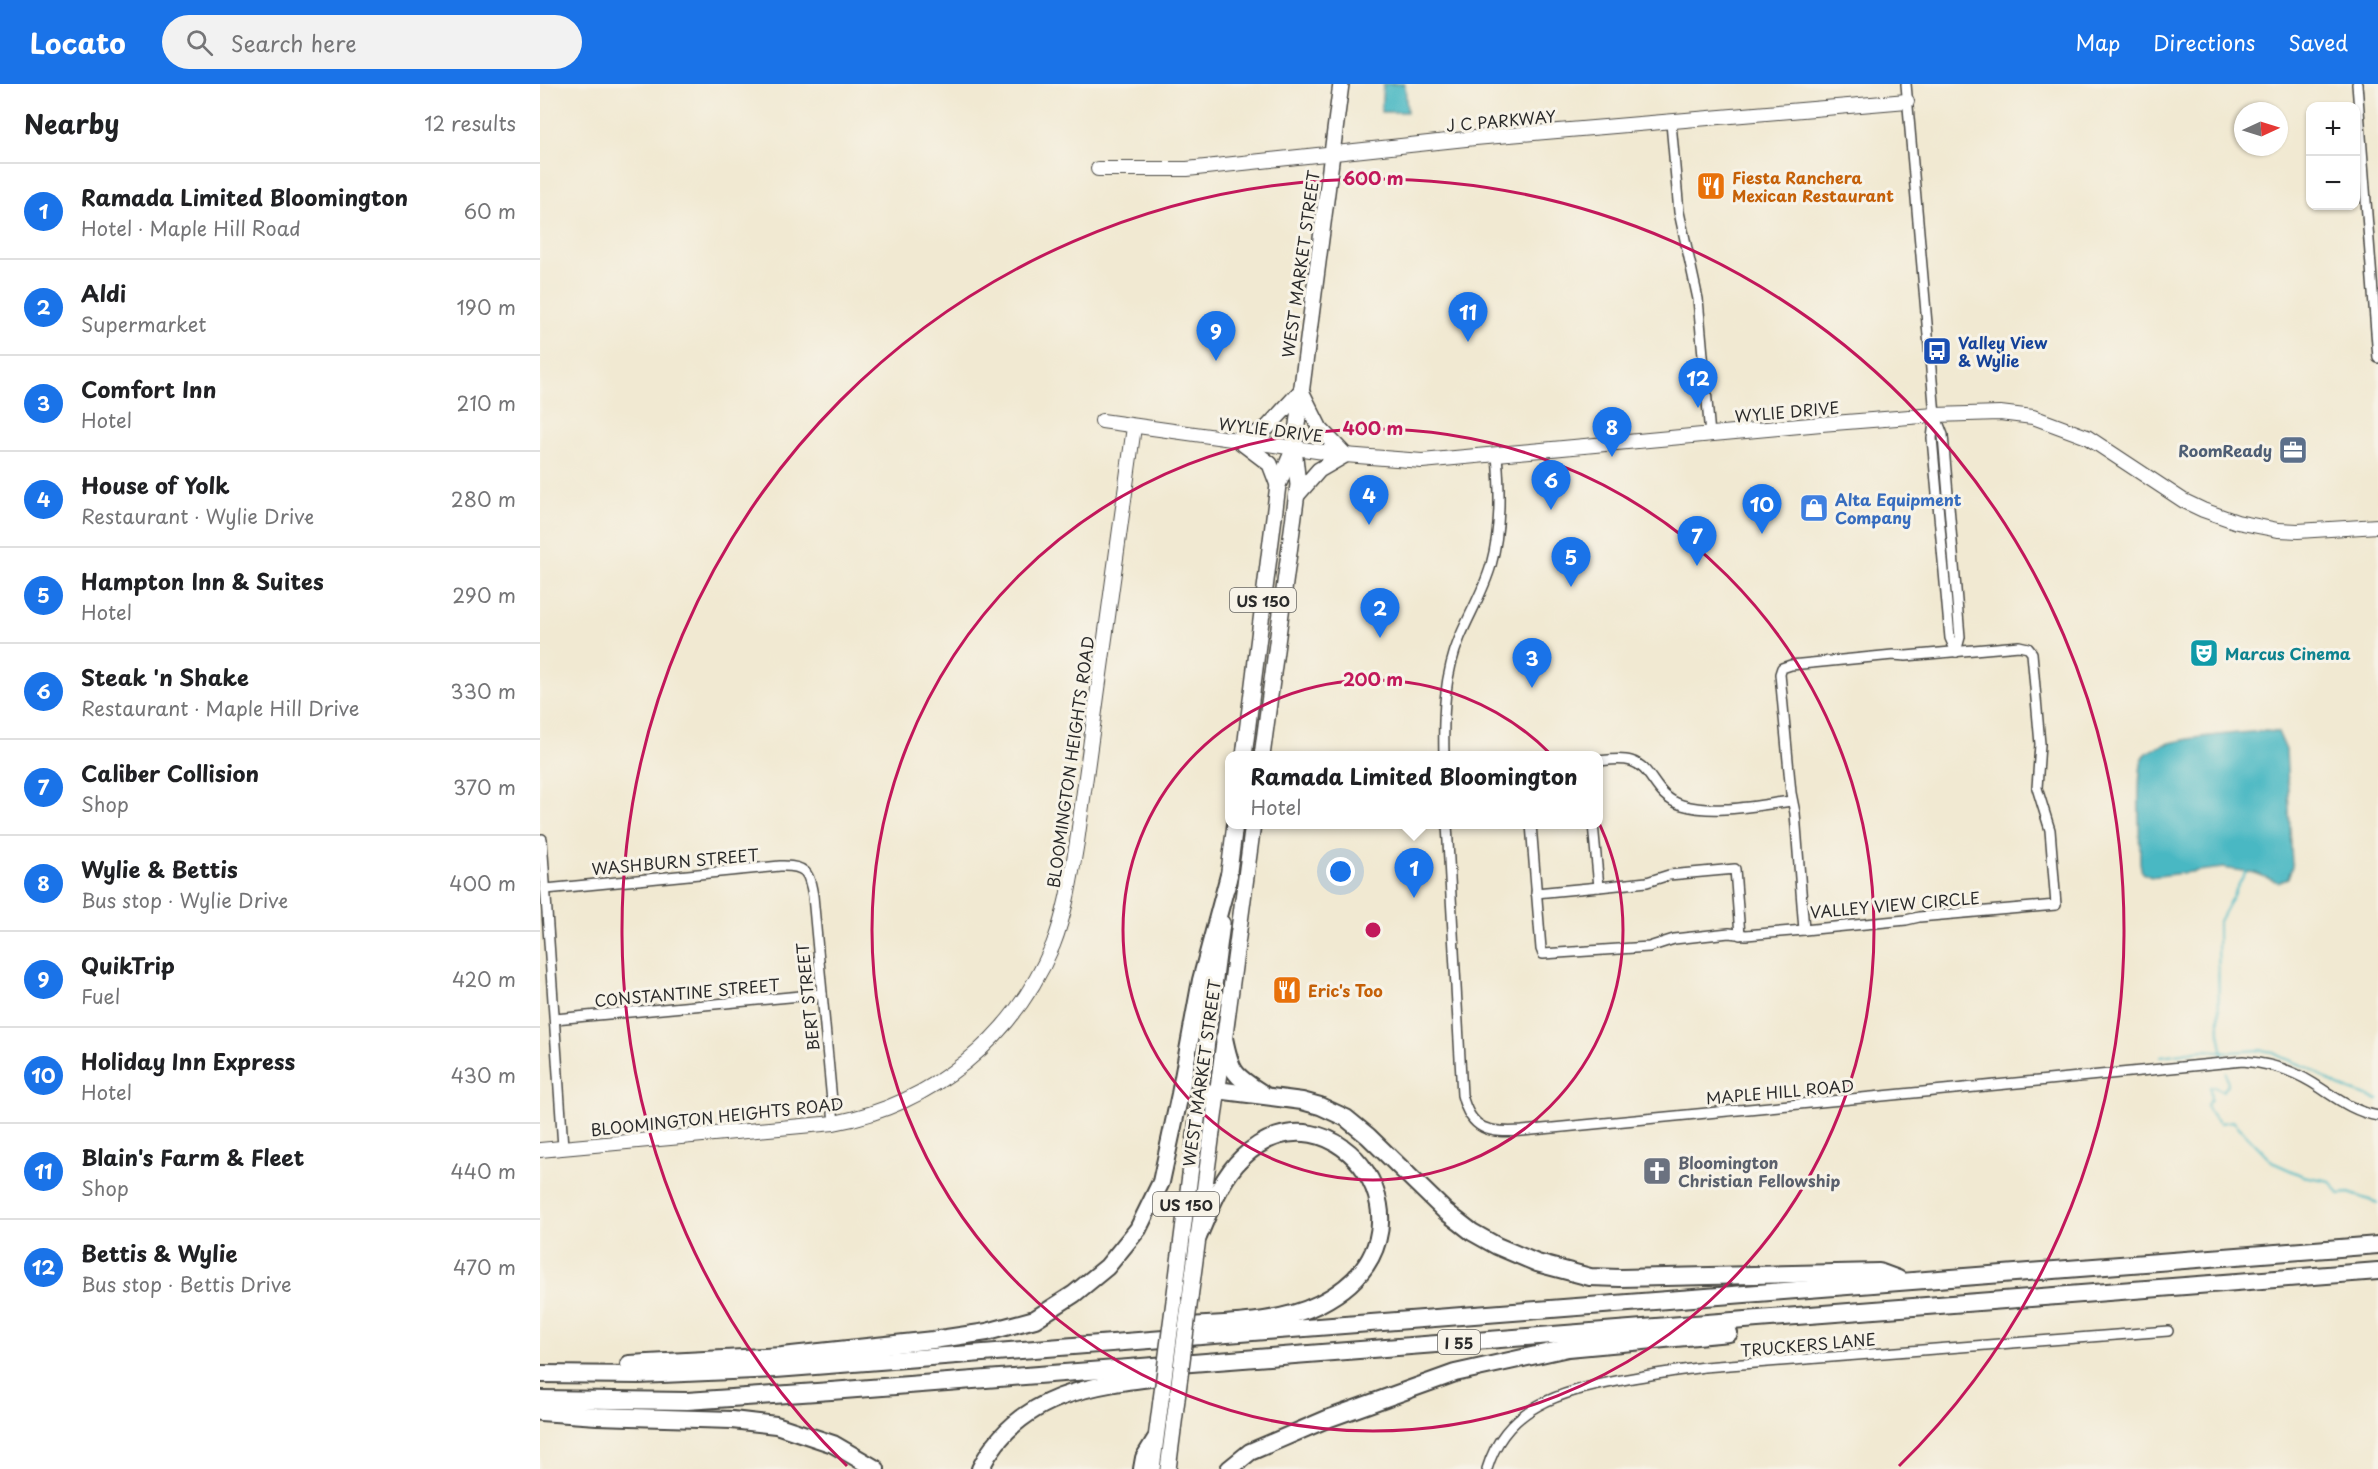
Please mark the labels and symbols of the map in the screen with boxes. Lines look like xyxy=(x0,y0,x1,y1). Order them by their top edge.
north arrow xyxy=(2234,102,2288,156)
street label: J C PARKWAY xyxy=(1445,103,1557,137)
text: 600 m xyxy=(1342,164,1404,191)
place label: Fiesta Ranchera Mexican Restaurant xyxy=(1732,165,1894,207)
street label: WEST MARKET STREET xyxy=(1275,169,1325,359)
restaurant icon: Fiesta Ranchera Mexican Restaurant xyxy=(1695,170,1727,202)
pin: 11 xyxy=(1448,292,1488,342)
pin: 9 xyxy=(1196,312,1236,361)
place label: Valley View & Wylie xyxy=(1958,330,2048,372)
bus stop icon: Valley View & Wylie xyxy=(1921,335,1953,367)
pin: 12 xyxy=(1678,358,1718,408)
street label: WYLIE DRIVE xyxy=(1734,394,1840,428)
pin: 8 xyxy=(1592,408,1632,457)
street label: WYLIE DRIVE xyxy=(1217,411,1325,447)
text: 400 m xyxy=(1343,414,1403,441)
office icon: RoomReady xyxy=(2277,434,2309,466)
place label: RoomReady xyxy=(2178,438,2272,462)
pin: 6 xyxy=(1532,460,1570,510)
pin: 4 xyxy=(1350,476,1388,525)
pin: 10 xyxy=(1742,484,1782,534)
place label: Alta Equipment Company xyxy=(1835,487,1962,529)
shop icon: Alta Equipment Company xyxy=(1798,492,1830,524)
pin: 7 xyxy=(1678,516,1716,566)
pin: 5 xyxy=(1552,538,1590,587)
road number: US 150 xyxy=(1230,588,1296,612)
pin: 2 xyxy=(1360,588,1400,638)
street label: BLOOMINGTON HEIGHTS ROAD xyxy=(1040,634,1100,890)
theatre icon: Marcus Cinema xyxy=(2188,637,2220,669)
pin: 3 xyxy=(1512,638,1552,688)
place label: Marcus Cinema xyxy=(2225,641,2351,665)
text: 200 m xyxy=(1343,665,1403,692)
street label: WASHBURN STREET xyxy=(591,842,760,880)
pin: 1 xyxy=(1394,848,1434,898)
your location xyxy=(1326,857,1355,886)
street label: VALLEY VIEW CIRCLE xyxy=(1809,885,1981,923)
centre of rings xyxy=(1363,920,1383,940)
street label: BERT STREET xyxy=(789,942,825,1052)
street label: CONSTANTINE STREET xyxy=(593,972,781,1012)
restaurant icon: Eric's Too xyxy=(1271,974,1303,1006)
street label: WEST MARKET STREET xyxy=(1176,978,1226,1168)
place label: Eric's Too xyxy=(1308,978,1383,1002)
street label: MAPLE HILL ROAD xyxy=(1705,1073,1855,1109)
street label: BLOOMINGTON HEIGHTS ROAD xyxy=(589,1091,845,1141)
place label: Bloomington Christian Fellowship xyxy=(1678,1150,1841,1192)
church icon: Bloomington Christian Fellowship xyxy=(1641,1155,1673,1187)
road number: US 150 xyxy=(1153,1192,1219,1216)
street label: TRUCKERS LANE xyxy=(1739,1326,1877,1362)
road number: I 55 xyxy=(1438,1330,1480,1354)

